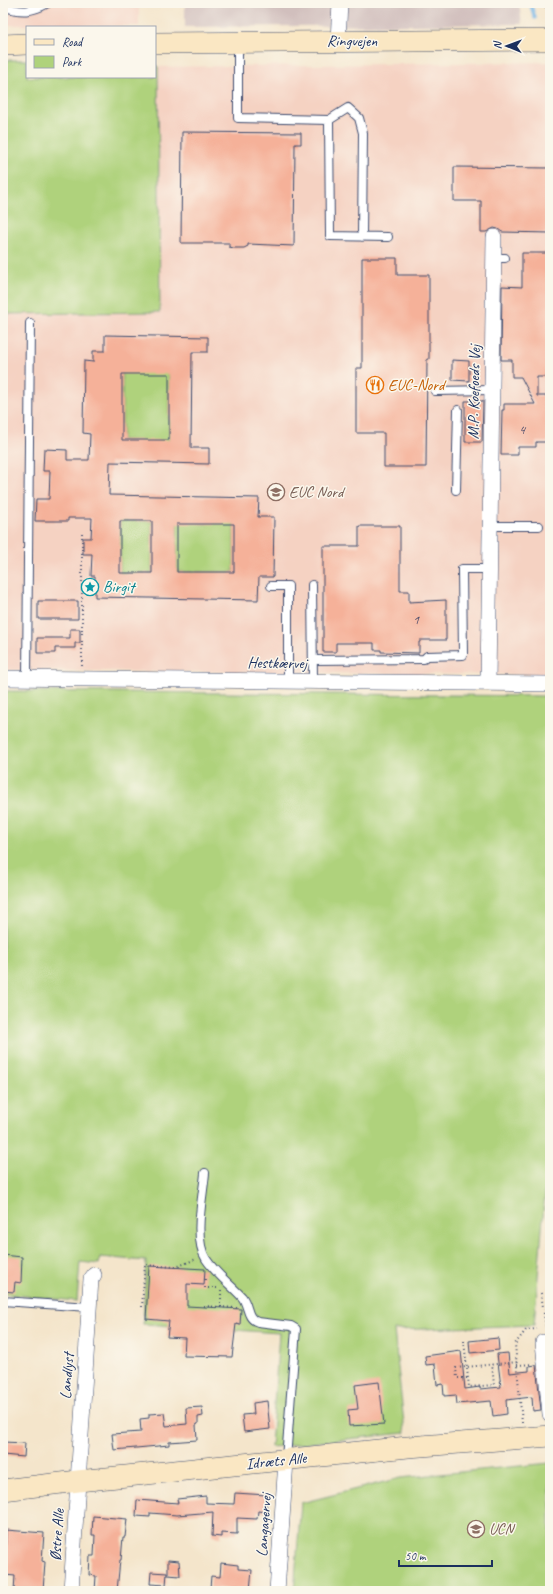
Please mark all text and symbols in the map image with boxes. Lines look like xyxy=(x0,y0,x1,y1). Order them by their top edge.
legend xyxy=(26,26,156,78)
north arrow xyxy=(487,26,527,66)
street label: Ringvejen xyxy=(327,31,378,51)
text: Road xyxy=(62,34,84,50)
text: N xyxy=(490,40,504,49)
text: Park xyxy=(62,54,83,70)
street label: M.P. Koefoeds Vej xyxy=(463,343,485,439)
restaurant icon: EUC-Nord xyxy=(365,375,385,395)
place label: EUC-Nord xyxy=(388,375,447,395)
house number: 4 xyxy=(519,421,527,438)
school or university icon: EUC Nord xyxy=(266,482,286,502)
place label: EUC Nord xyxy=(289,482,346,502)
place icon: Birgit xyxy=(80,577,100,597)
place label: Birgit xyxy=(103,577,137,597)
house number: 1 xyxy=(413,611,420,628)
street label: Hestkærvej xyxy=(247,652,309,674)
street label: Landlyst xyxy=(55,1350,79,1400)
street label: Idræts Alle xyxy=(245,1448,309,1474)
street label: Langagervej xyxy=(252,1491,276,1557)
street label: Østre Alle xyxy=(45,1506,69,1562)
school or university icon: UCN xyxy=(466,1519,486,1539)
place label: UCN xyxy=(489,1519,516,1539)
scale bar xyxy=(399,1542,492,1568)
text: 50 m xyxy=(405,1548,427,1564)

